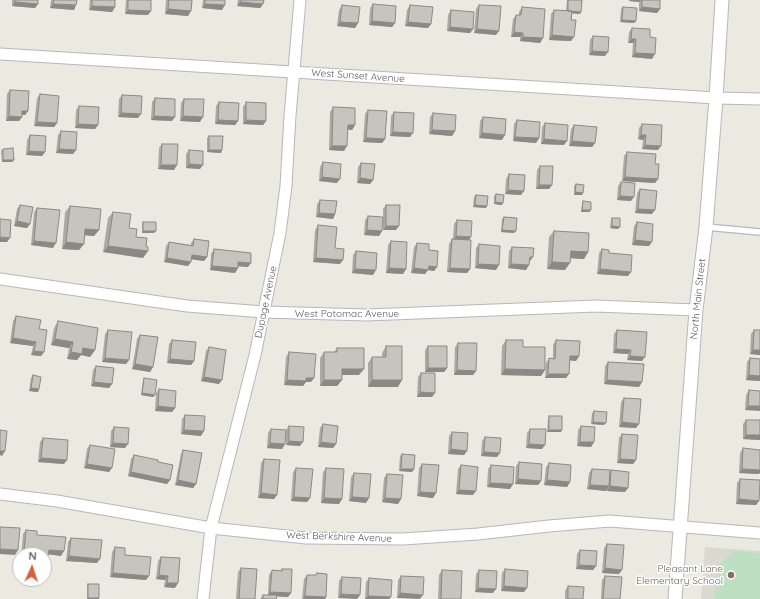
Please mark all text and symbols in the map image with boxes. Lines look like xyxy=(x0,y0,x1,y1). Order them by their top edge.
street label: West Sunset Avenue xyxy=(311,67,405,85)
street label: North Main Street xyxy=(688,258,708,340)
street label: Dupage Avenue xyxy=(252,265,280,339)
street label: West Potomac Avenue xyxy=(295,308,399,320)
street label: West Berkshire Avenue xyxy=(286,529,392,545)
north arrow xyxy=(12,547,52,587)
text: N xyxy=(28,549,37,563)
place label: Pleasant Lane Elementary School xyxy=(636,563,723,586)
marker: Pleasant Lane Elementary School xyxy=(726,570,736,580)

